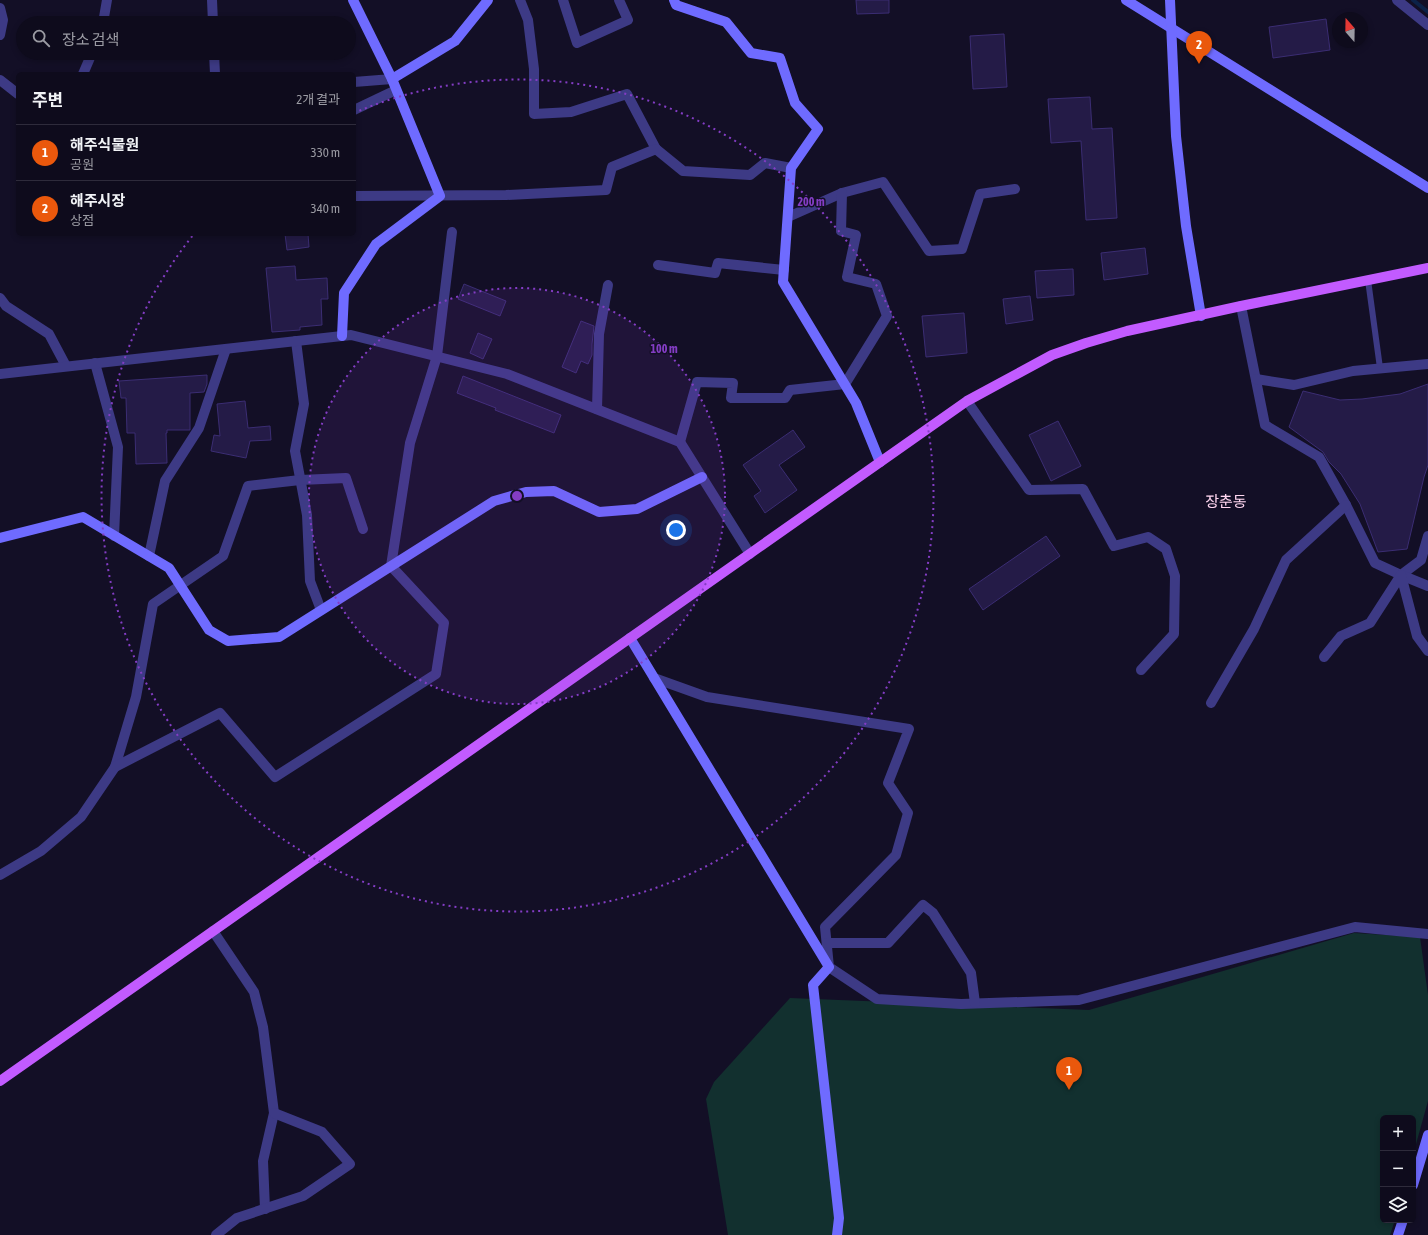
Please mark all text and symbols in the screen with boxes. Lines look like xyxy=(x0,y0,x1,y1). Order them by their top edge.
north arrow xyxy=(1332,12,1368,48)
search box xyxy=(16,16,356,60)
icon: search xyxy=(30,27,52,49)
text: 장소 검색 xyxy=(62,31,119,48)
pin: 2 xyxy=(1186,31,1212,64)
text: 주변 xyxy=(32,90,63,110)
text: 2개 결과 xyxy=(296,92,340,107)
text: 해주식물원 xyxy=(70,136,139,153)
text: 1 xyxy=(42,145,48,160)
text: 330 m xyxy=(311,145,340,160)
text: 공원 xyxy=(70,157,94,172)
text: 해주시장 xyxy=(70,192,125,209)
text: 200 m xyxy=(797,195,825,209)
text: 2 xyxy=(42,201,48,216)
text: 340 m xyxy=(311,201,340,216)
text: 상점 xyxy=(70,213,94,228)
text: 100 m xyxy=(650,342,678,356)
centre of rings xyxy=(510,489,524,503)
district label: 장춘동 xyxy=(1205,493,1247,510)
your location xyxy=(666,520,686,540)
pin: 1 xyxy=(1056,1057,1082,1090)
map controls xyxy=(1380,1115,1416,1223)
button: + xyxy=(1380,1115,1416,1151)
button: − xyxy=(1380,1151,1416,1187)
button: layers xyxy=(1380,1187,1416,1223)

